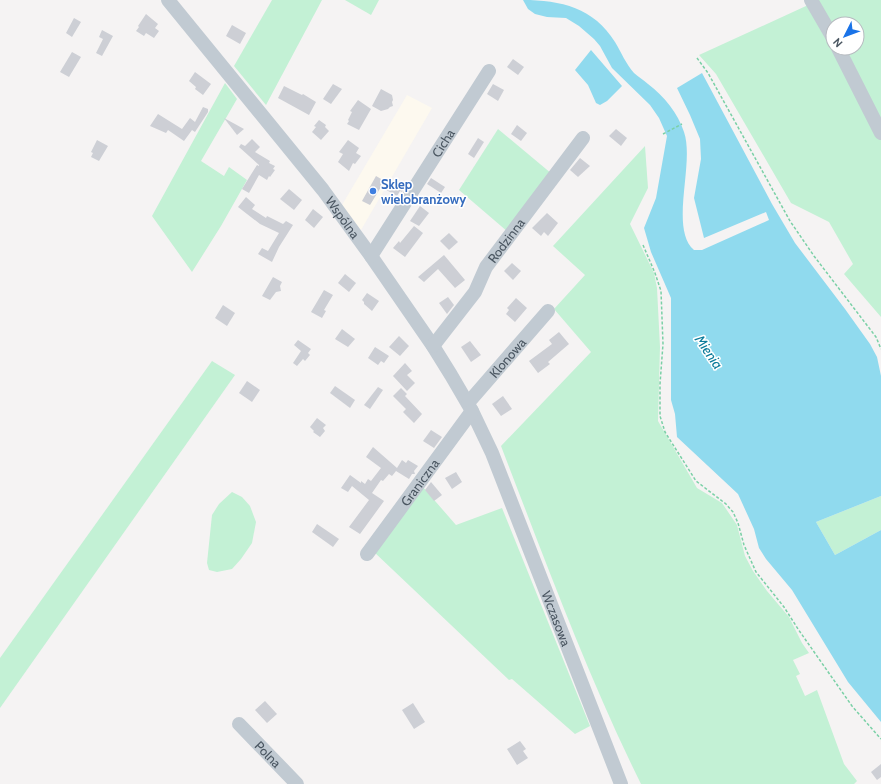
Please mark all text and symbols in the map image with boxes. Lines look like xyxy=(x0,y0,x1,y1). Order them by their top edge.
north arrow xyxy=(825,16,865,56)
text: N xyxy=(830,35,845,50)
street label: Cicha xyxy=(428,125,458,160)
place label: Sklep wielobranżowy xyxy=(381,176,466,207)
marker: Sklep wielobranżowy xyxy=(368,186,378,196)
street label: Wspólna xyxy=(322,193,364,242)
street label: Rodzinna xyxy=(484,214,528,266)
water label: Mienia xyxy=(690,331,727,373)
street label: Klonowa xyxy=(486,334,529,381)
street label: Graniczna xyxy=(397,455,443,509)
street label: Wczasowa xyxy=(538,588,575,649)
street label: Polna xyxy=(252,737,285,771)

